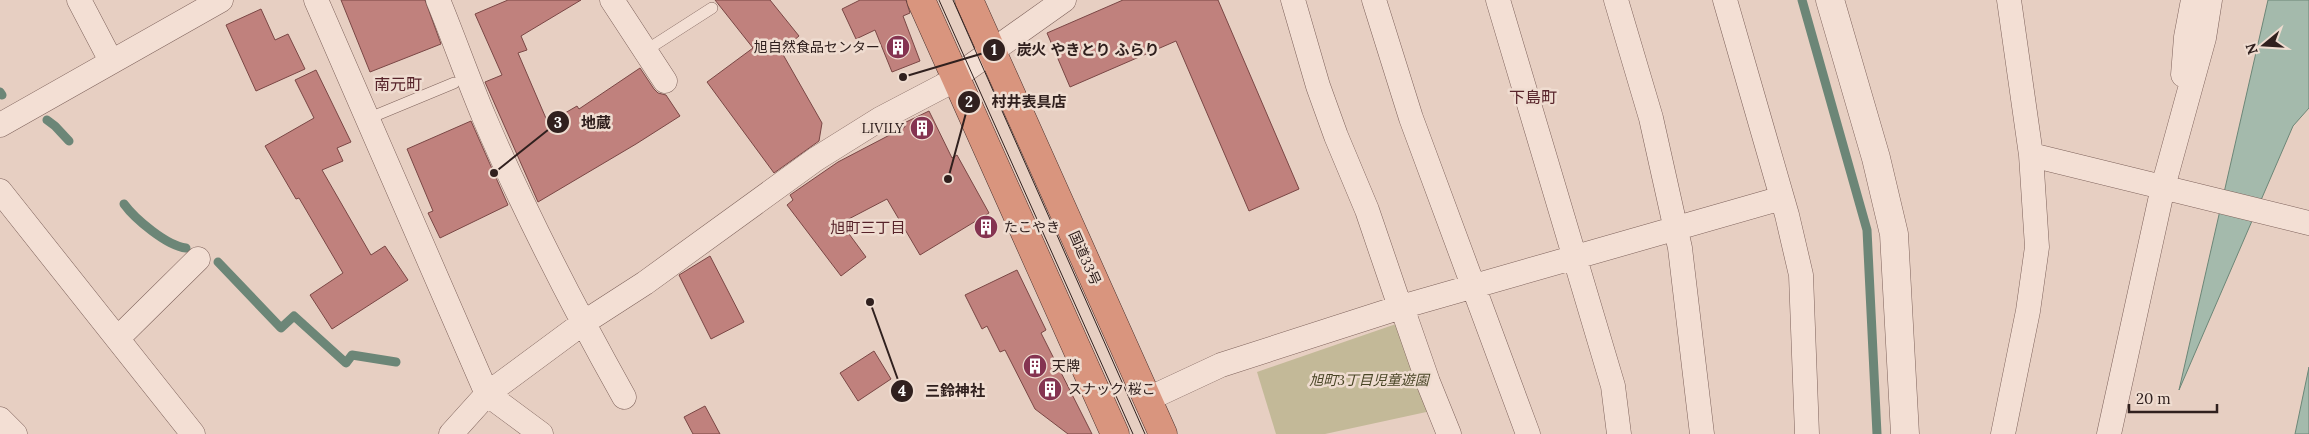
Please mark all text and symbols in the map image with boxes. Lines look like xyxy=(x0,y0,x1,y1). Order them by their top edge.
north arrow xyxy=(2239,20,2289,70)
building icon: 旭自然食品センター xyxy=(885,34,911,60)
callout: 炭火 やきとり ふらり xyxy=(981,35,1169,65)
place label: 旭自然食品センター xyxy=(754,38,880,56)
text: 1 xyxy=(991,40,997,59)
text: 炭火 やきとり ふらり xyxy=(1017,40,1159,59)
text: N xyxy=(2241,41,2262,57)
district label: 南元町 xyxy=(374,74,422,94)
callout: 村井表具店 xyxy=(957,87,1077,117)
district label: 下島町 xyxy=(1509,87,1557,107)
text: 2 xyxy=(965,92,973,111)
text: 村井表具店 xyxy=(991,92,1067,111)
callout: 地蔵 xyxy=(546,107,621,137)
text: 3 xyxy=(554,113,562,132)
text: 地蔵 xyxy=(581,113,611,132)
building icon: LIVILY xyxy=(909,115,935,141)
place label: LIVILY xyxy=(862,119,905,137)
building icon: たこやき xyxy=(973,214,999,240)
district label: 旭町三丁目 xyxy=(830,218,906,237)
place label: たこやき xyxy=(1004,218,1060,236)
street label: 国道33号 xyxy=(1065,228,1105,288)
building icon: 天牌 xyxy=(1022,353,1048,379)
place label: 天牌 xyxy=(1052,357,1080,375)
park label: 旭町3丁目児童遊園 xyxy=(1309,371,1431,389)
callout: 三鈴神社 xyxy=(890,376,995,406)
building icon: スナック 桜こ xyxy=(1037,376,1063,402)
place label: スナック 桜こ xyxy=(1068,380,1156,398)
text: 4 xyxy=(898,381,906,400)
text: 三鈴神社 xyxy=(925,381,985,400)
scale bar xyxy=(2129,382,2216,414)
text: 20 m xyxy=(2136,389,2171,408)

